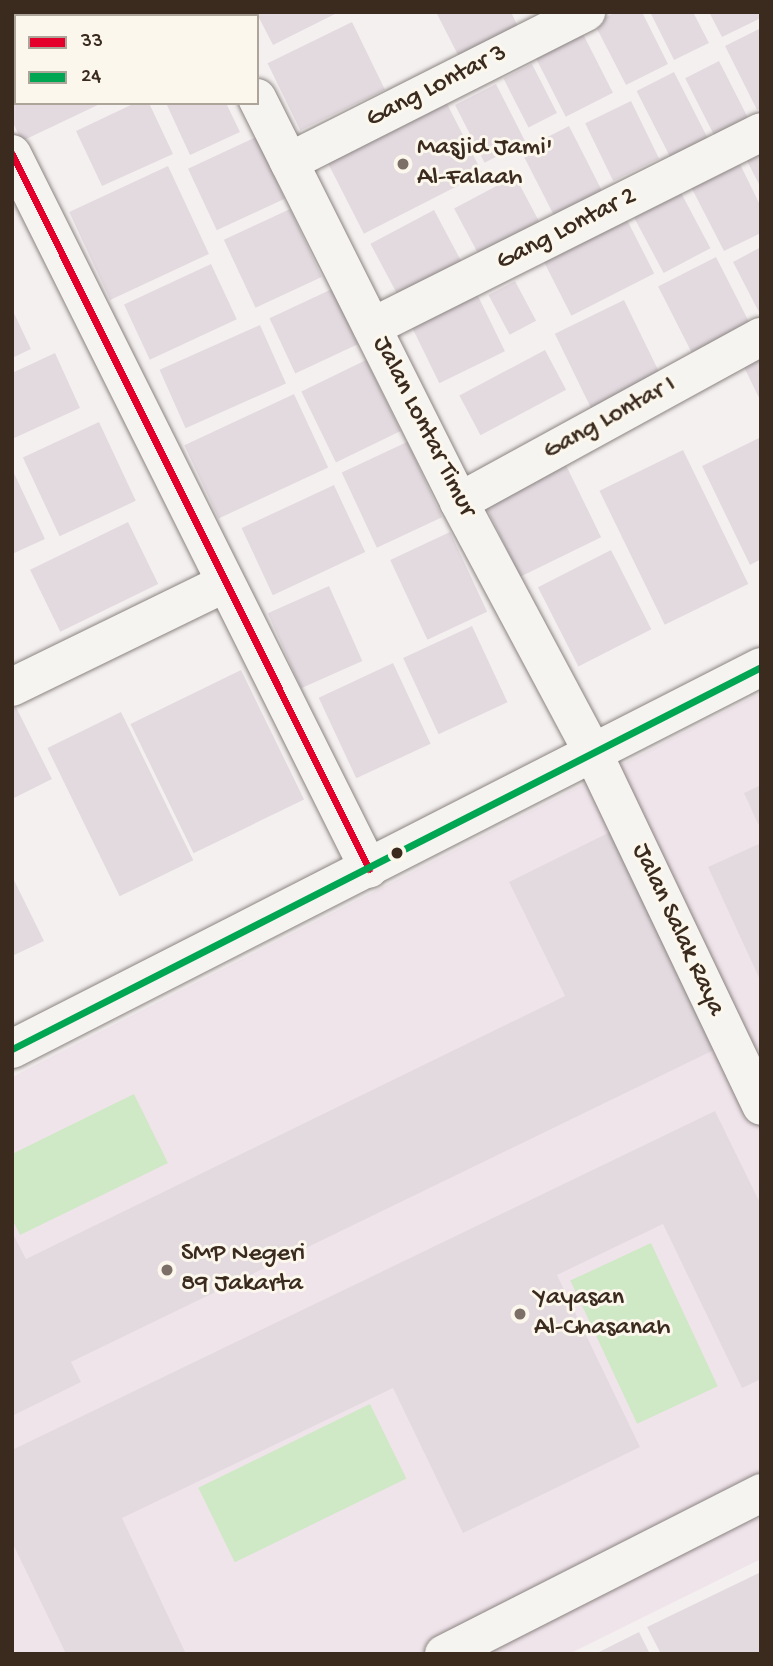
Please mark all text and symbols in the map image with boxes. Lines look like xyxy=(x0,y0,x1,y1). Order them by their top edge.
legend xyxy=(14,14,259,105)
text: 33 xyxy=(81,30,103,55)
street label: Gang Lontar 3 xyxy=(362,38,512,136)
text: 24 xyxy=(81,65,101,90)
place label: Masjid Jami' Al-Falaah xyxy=(417,133,553,194)
marker: Masjid Jami' Al-Falaah xyxy=(395,156,411,172)
street label: Gang Lontar 2 xyxy=(492,181,642,279)
street label: Jalan Lontar Timur xyxy=(364,332,482,522)
street label: Gang Lontar I xyxy=(539,370,681,468)
street label: Jalan Salak Raya xyxy=(623,839,731,1021)
unlabelled marker xyxy=(390,846,404,860)
place label: SMP Negeri 89 Jakarta xyxy=(181,1239,305,1300)
marker: SMP Negeri 89 Jakarta xyxy=(159,1262,175,1278)
place label: Yayasan Al-Chasanah xyxy=(534,1283,670,1344)
marker: Yayasan Al-Chasanah xyxy=(512,1306,528,1322)

